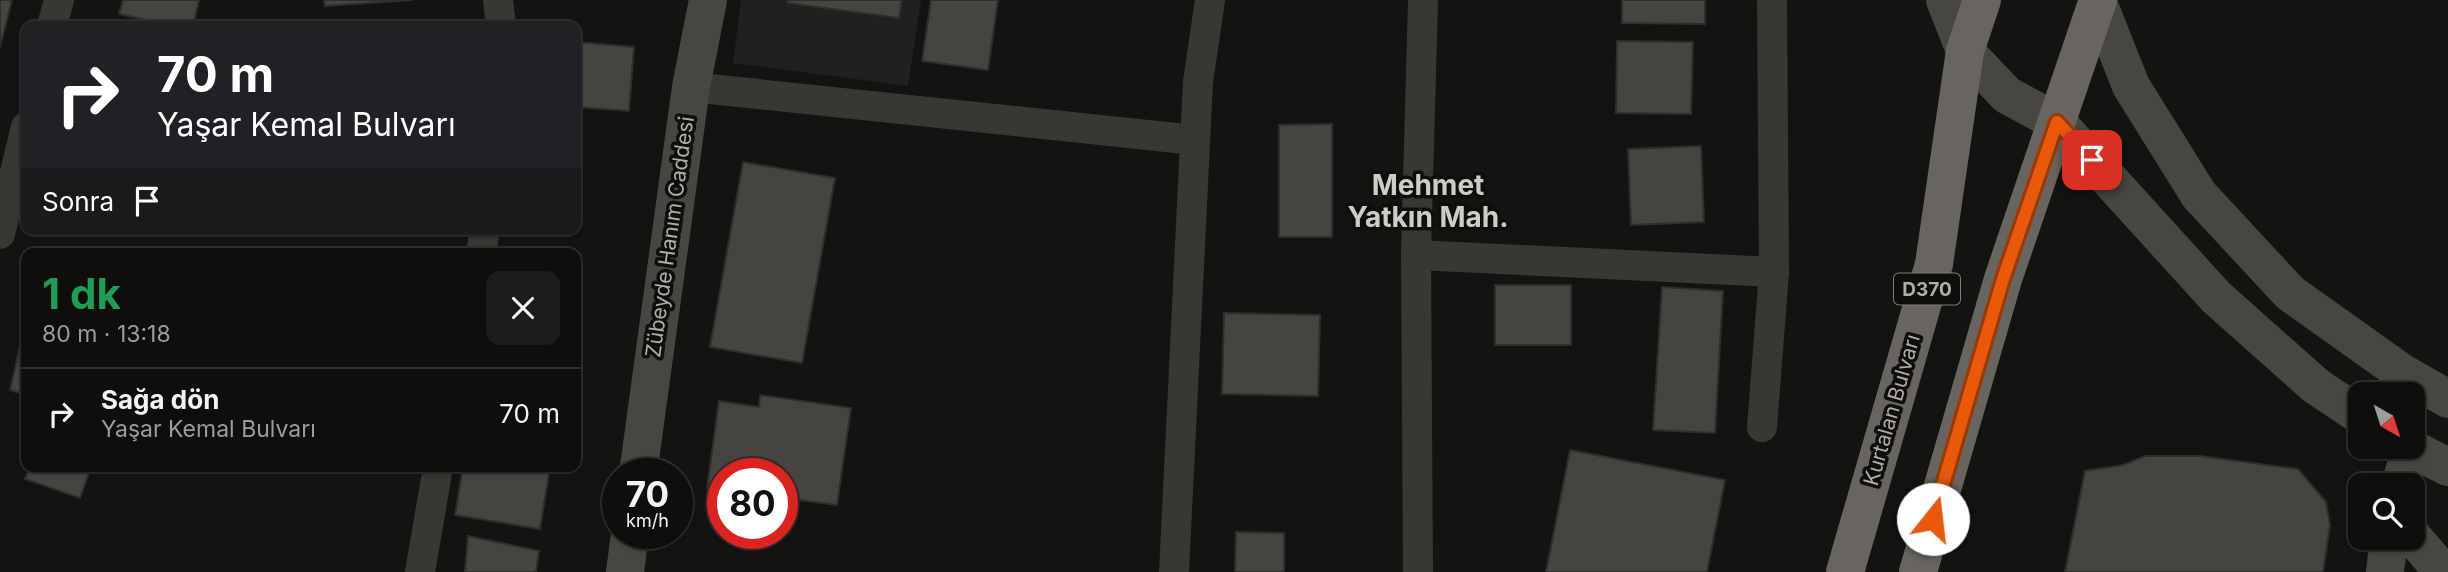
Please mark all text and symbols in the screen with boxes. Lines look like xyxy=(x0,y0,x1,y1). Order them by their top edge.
text: 70 m xyxy=(157,45,274,104)
icon: right xyxy=(42,49,133,140)
text: Yaşar Kemal Bulvarı xyxy=(157,105,456,144)
street label: Zübeyde Hanım Caddesi xyxy=(640,115,699,359)
pin xyxy=(2062,130,2122,190)
icon: arrive xyxy=(2073,141,2111,179)
district label: Mehmet Yatkın Mah. xyxy=(1347,168,1509,234)
icon: arrive xyxy=(128,182,166,220)
text: Sonra xyxy=(42,186,114,217)
text: 1 dk xyxy=(42,268,121,319)
button: close xyxy=(486,271,560,345)
road number: D370 xyxy=(1894,274,1960,304)
text: 80 m · 13:18 xyxy=(42,320,171,348)
street label: Kurtalan Bulvarı xyxy=(1858,331,1925,488)
north arrow xyxy=(2348,382,2426,458)
map controls xyxy=(2348,382,2425,550)
text: Sağa dön xyxy=(101,384,219,415)
icon: right xyxy=(42,395,80,433)
text: 70 m xyxy=(499,398,560,429)
text: Yaşar Kemal Bulvarı xyxy=(101,415,316,443)
speed limit sign: 80 xyxy=(707,458,798,549)
text: 70 xyxy=(626,473,669,515)
button: search xyxy=(2348,473,2425,550)
position arrow xyxy=(1896,482,1970,556)
text: km/h xyxy=(626,510,669,531)

